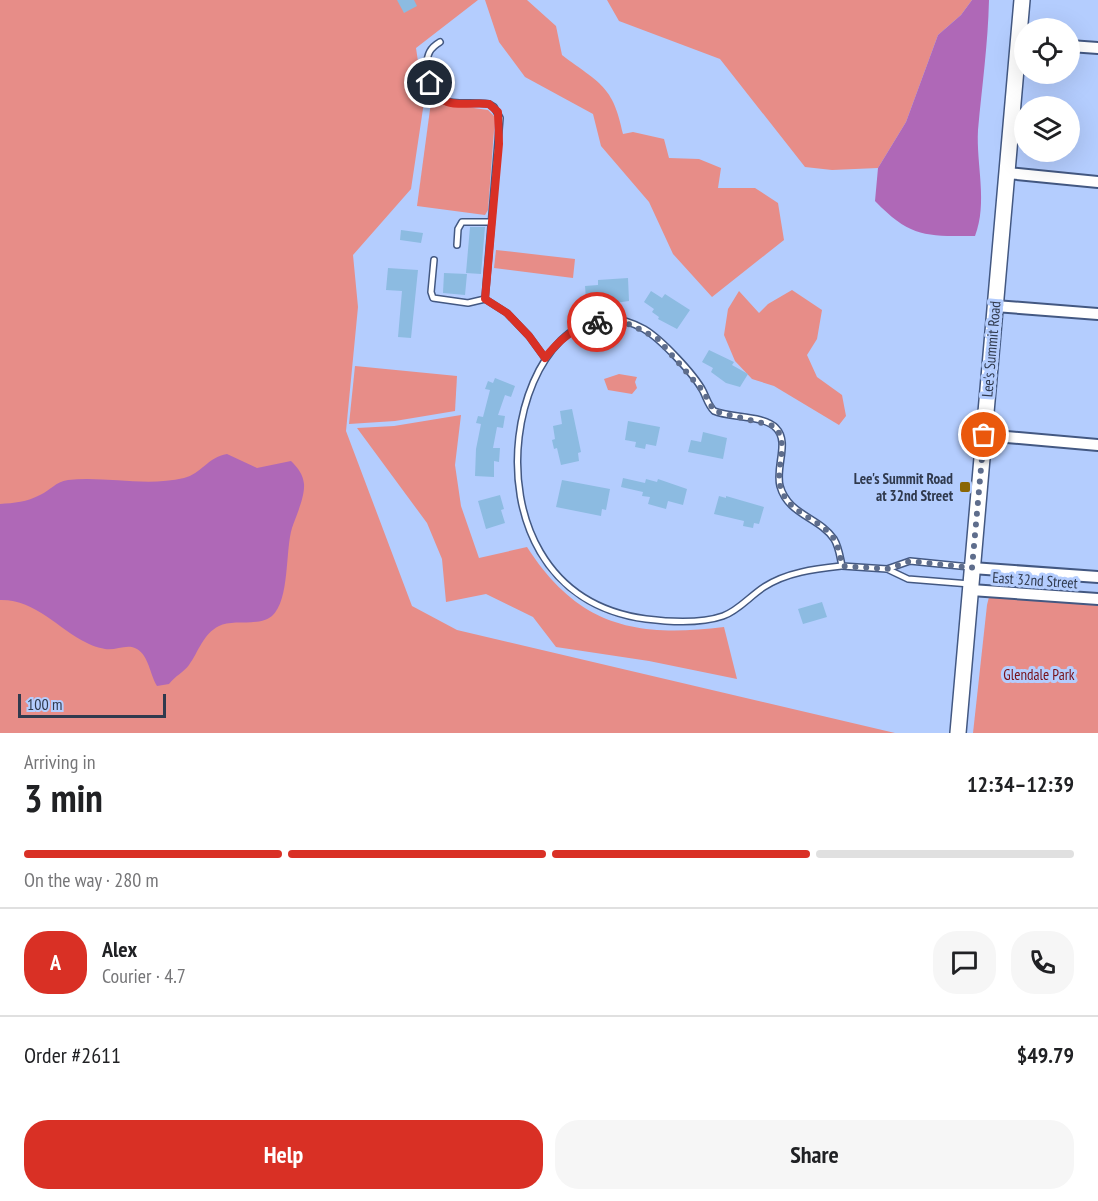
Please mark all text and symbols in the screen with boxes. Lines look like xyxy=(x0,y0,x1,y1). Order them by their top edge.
map controls xyxy=(1014,18,1080,162)
button: locate xyxy=(1014,18,1080,84)
pin xyxy=(404,57,455,108)
icon: home xyxy=(413,66,446,99)
button: layers xyxy=(1014,96,1080,162)
courier xyxy=(567,292,627,352)
street label: Lee's Summit Road xyxy=(977,300,1005,398)
icon: bike xyxy=(581,306,614,339)
pin xyxy=(958,409,1009,460)
icon: bag xyxy=(967,418,1000,451)
place label: Lee's Summit Road at 32nd Street xyxy=(854,469,954,505)
marker: Lee's Summit Road at 32nd Street xyxy=(958,480,972,494)
street label: East 32nd Street xyxy=(992,568,1078,592)
park label: Glendale Park xyxy=(1003,665,1075,684)
scale bar xyxy=(18,691,166,718)
text: 100 m xyxy=(27,694,62,714)
text: Arriving in xyxy=(24,749,96,775)
text: 12:34–12:39 xyxy=(967,770,1074,798)
text: 3 min xyxy=(24,772,103,823)
text: On the way · 280 m xyxy=(24,867,159,893)
button: chat xyxy=(933,931,996,994)
button: phone xyxy=(1011,931,1074,994)
text: Alex xyxy=(102,935,137,963)
text: A xyxy=(50,948,61,976)
text: Courier · 4.7 xyxy=(102,963,186,989)
text: Order #2611 xyxy=(24,1041,121,1069)
text: $49.79 xyxy=(1017,1041,1074,1069)
button: Help xyxy=(24,1120,543,1189)
button: Share xyxy=(555,1120,1074,1189)

